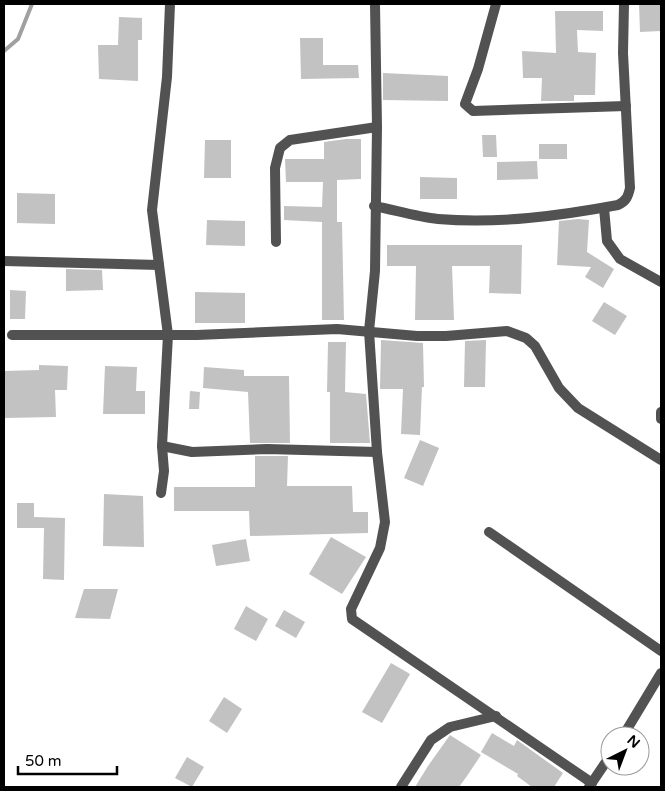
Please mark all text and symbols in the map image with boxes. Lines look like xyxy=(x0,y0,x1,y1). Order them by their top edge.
north arrow xyxy=(600,726,650,776)
text: N xyxy=(623,732,643,752)
scale bar xyxy=(18,744,116,776)
text: 50 m xyxy=(25,752,62,770)

